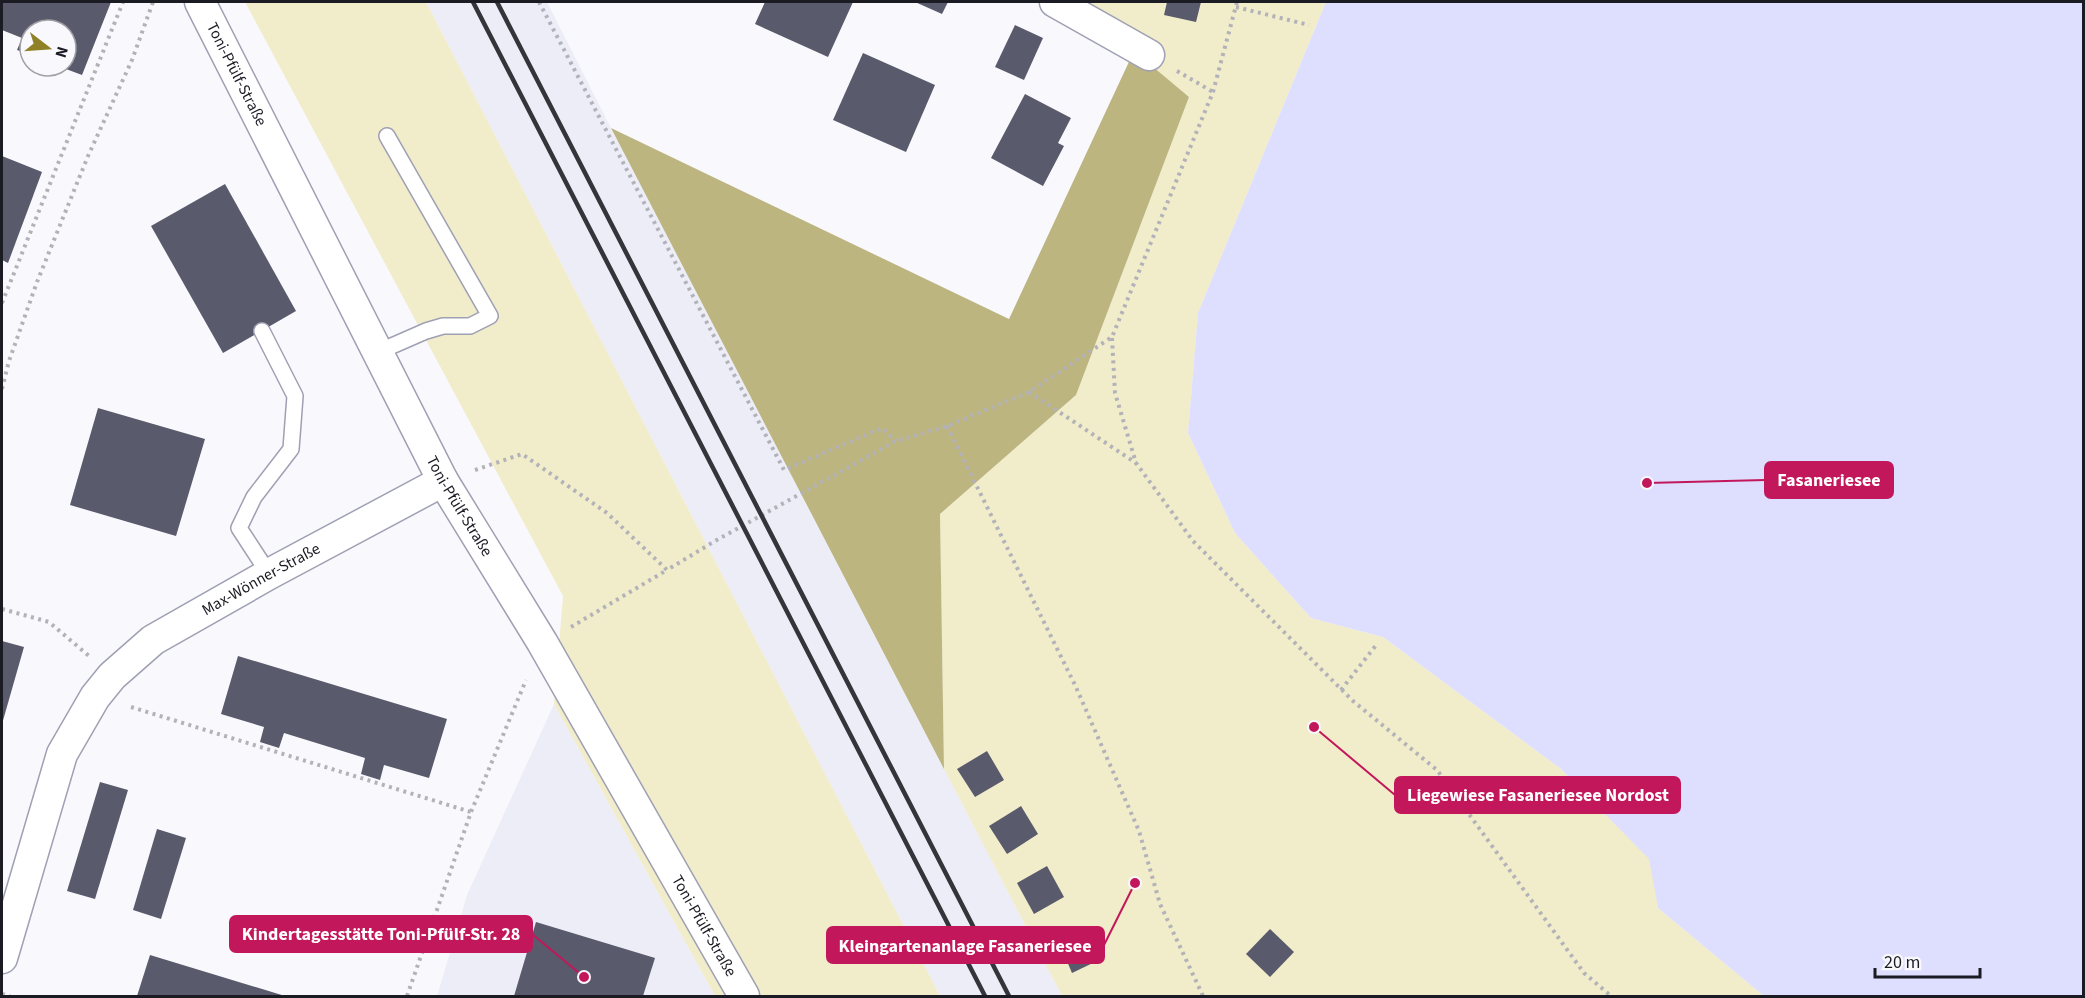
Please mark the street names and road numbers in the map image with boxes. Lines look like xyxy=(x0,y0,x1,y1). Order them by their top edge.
street label: Toni-Pfülf-Straße xyxy=(201,19,272,130)
street label: Toni-Pfülf-Straße xyxy=(421,452,498,561)
street label: Max-Wönner-Straße xyxy=(198,538,324,621)
street label: Toni-Pfülf-Straße xyxy=(666,871,742,981)

